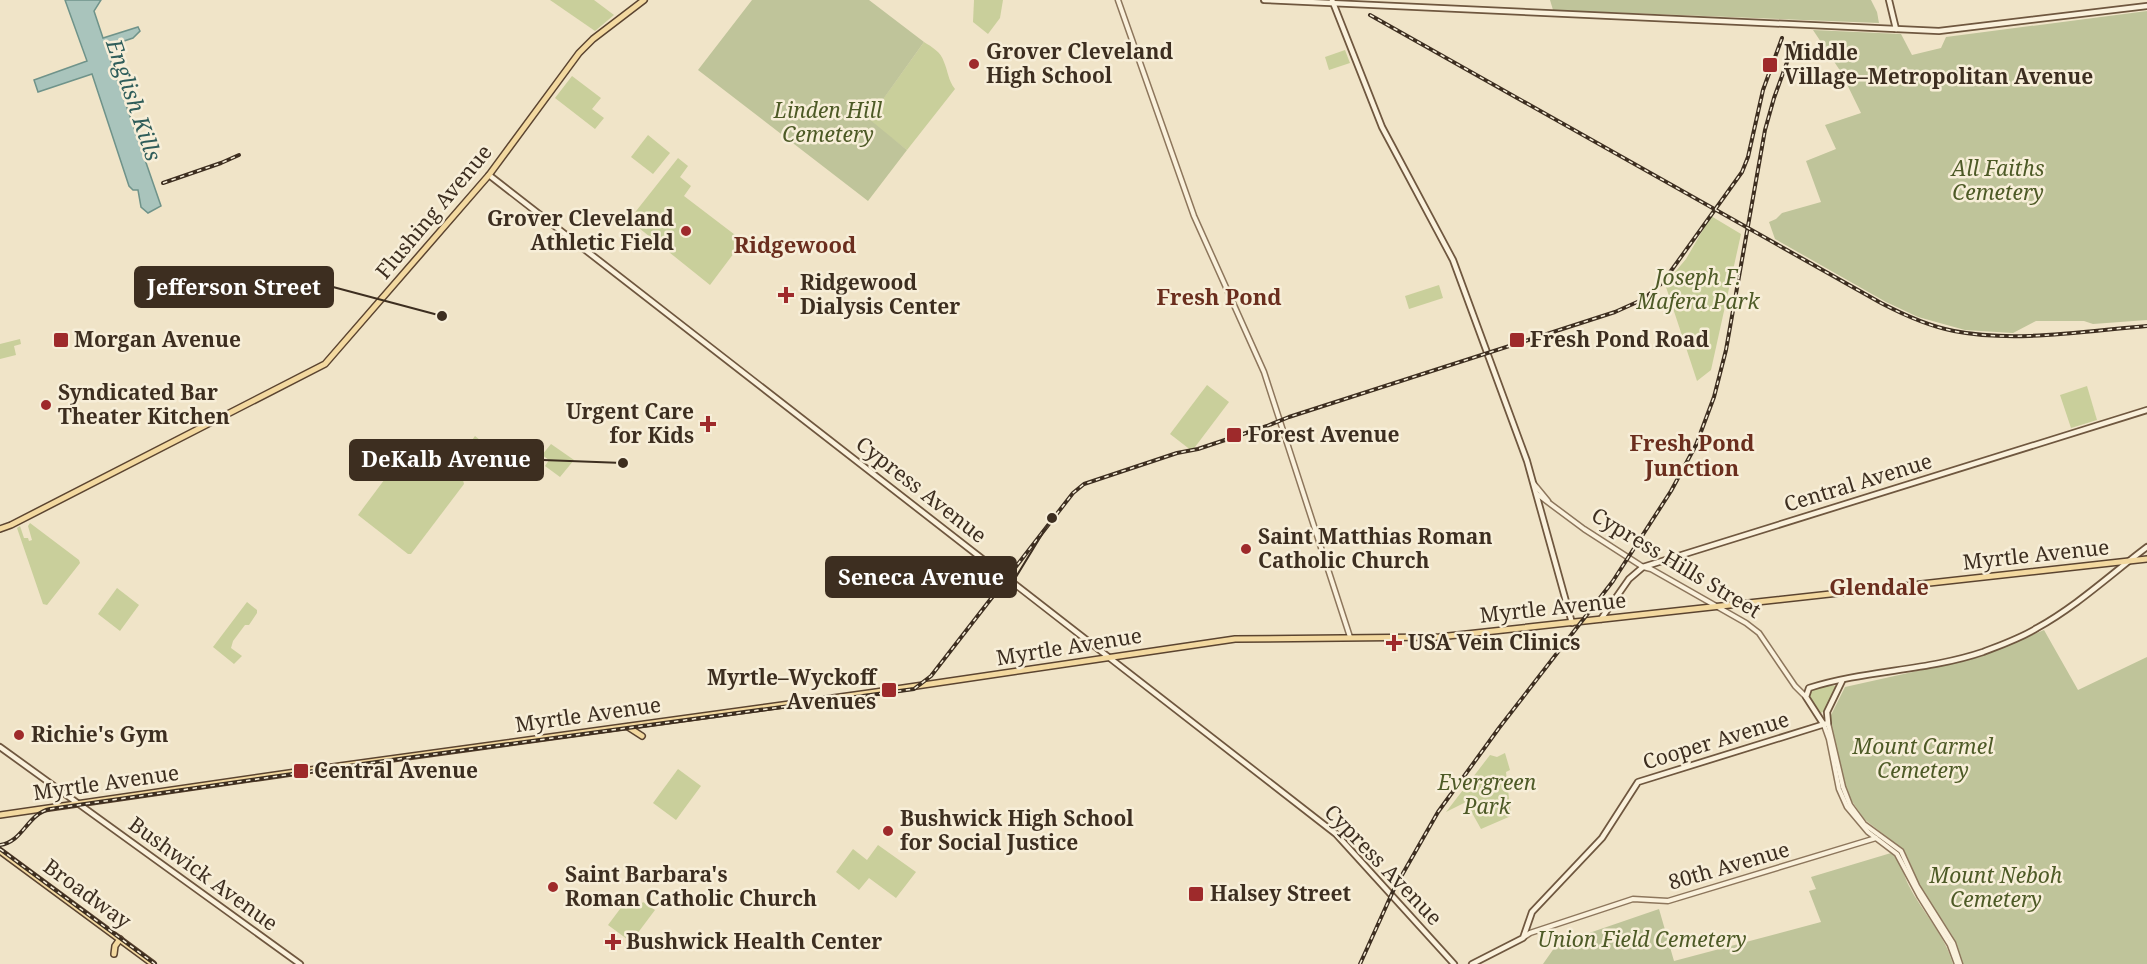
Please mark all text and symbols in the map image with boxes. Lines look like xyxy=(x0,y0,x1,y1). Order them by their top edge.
water label: English Kills xyxy=(100,34,170,165)
place label: Grover Cleveland High School xyxy=(986,37,1173,89)
place label: Middle Village–Metropolitan Avenue xyxy=(1784,38,2093,90)
marker: Middle Village–Metropolitan Avenue xyxy=(1761,56,1779,74)
marker: Grover Cleveland High School xyxy=(967,57,981,71)
park label: Linden Hill Cemetery xyxy=(773,96,883,148)
street label: Flushing Avenue xyxy=(369,138,498,284)
park label: All Faiths Cemetery xyxy=(1949,154,2045,206)
place label: Grover Cleveland Athletic Field xyxy=(487,204,674,256)
marker: Grover Cleveland Athletic Field xyxy=(679,224,693,238)
district label: Ridgewood xyxy=(734,229,856,259)
park label: Joseph F. Mafera Park xyxy=(1636,263,1760,315)
callout: Jefferson Street xyxy=(135,267,333,307)
place label: Ridgewood Dialysis Center xyxy=(800,268,960,320)
text: Jefferson Street xyxy=(146,271,321,301)
district label: Fresh Pond xyxy=(1156,281,1282,311)
marker: Ridgewood Dialysis Center xyxy=(777,286,795,304)
place label: Morgan Avenue xyxy=(74,325,241,353)
place label: Fresh Pond Road xyxy=(1530,325,1709,353)
marker: Morgan Avenue xyxy=(52,331,70,349)
marker: Fresh Pond Road xyxy=(1508,331,1526,349)
place label: Syndicated Bar Theater Kitchen xyxy=(58,378,230,430)
place label: Urgent Care for Kids xyxy=(566,397,694,449)
marker: Syndicated Bar Theater Kitchen xyxy=(39,398,53,412)
marker: Urgent Care for Kids xyxy=(699,415,717,433)
place label: Forest Avenue xyxy=(1248,420,1399,448)
marker: Forest Avenue xyxy=(1225,426,1243,444)
district label: Fresh Pond Junction xyxy=(1629,427,1755,482)
street label: Cypress Avenue xyxy=(851,429,993,549)
callout: DeKalb Avenue xyxy=(350,440,543,480)
text: DeKalb Avenue xyxy=(361,443,531,473)
street label: Central Avenue xyxy=(1780,446,1935,518)
street label: Cypress Hills Street xyxy=(1587,500,1766,624)
place label: Saint Matthias Roman Catholic Church xyxy=(1258,522,1492,574)
street label: Myrtle Avenue xyxy=(1961,532,2111,576)
marker: Saint Matthias Roman Catholic Church xyxy=(1239,542,1253,556)
callout: Seneca Avenue xyxy=(826,557,1016,597)
text: Seneca Avenue xyxy=(838,561,1004,591)
district label: Glendale xyxy=(1829,571,1929,601)
street label: Myrtle Avenue xyxy=(1478,585,1628,629)
street label: Myrtle Avenue xyxy=(994,621,1144,671)
place label: USA Vein Clinics xyxy=(1408,628,1580,656)
marker: USA Vein Clinics xyxy=(1385,634,1403,652)
place label: Myrtle–Wyckoff Avenues xyxy=(707,663,878,715)
marker: Myrtle–Wyckoff Avenues xyxy=(880,681,898,699)
street label: Myrtle Avenue xyxy=(513,690,663,738)
street label: Cooper Avenue xyxy=(1639,704,1792,776)
place label: Richie's Gym xyxy=(31,720,169,748)
marker: Richie's Gym xyxy=(12,728,26,742)
park label: Mount Carmel Cemetery xyxy=(1852,732,1994,784)
place label: Central Avenue xyxy=(314,756,478,784)
street label: Myrtle Avenue xyxy=(31,758,181,806)
marker: Central Avenue xyxy=(292,762,310,780)
park label: Evergreen Park xyxy=(1437,768,1537,820)
street label: Cypress Avenue xyxy=(1319,798,1449,931)
place label: Bushwick High School for Social Justice xyxy=(900,804,1134,856)
street label: Bushwick Avenue xyxy=(123,810,284,937)
marker: Bushwick High School for Social Justice xyxy=(881,824,895,838)
street label: 80th Avenue xyxy=(1665,834,1793,896)
street label: Broadway xyxy=(38,852,137,935)
place label: Saint Barbara's Roman Catholic Church xyxy=(565,860,817,912)
park label: Mount Neboh Cemetery xyxy=(1929,861,2063,913)
place label: Halsey Street xyxy=(1210,879,1352,907)
marker: Saint Barbara's Roman Catholic Church xyxy=(546,880,560,894)
marker: Halsey Street xyxy=(1187,885,1205,903)
park label: Union Field Cemetery xyxy=(1537,925,1747,953)
place label: Bushwick Health Center xyxy=(626,927,882,955)
marker: Bushwick Health Center xyxy=(604,933,622,951)

